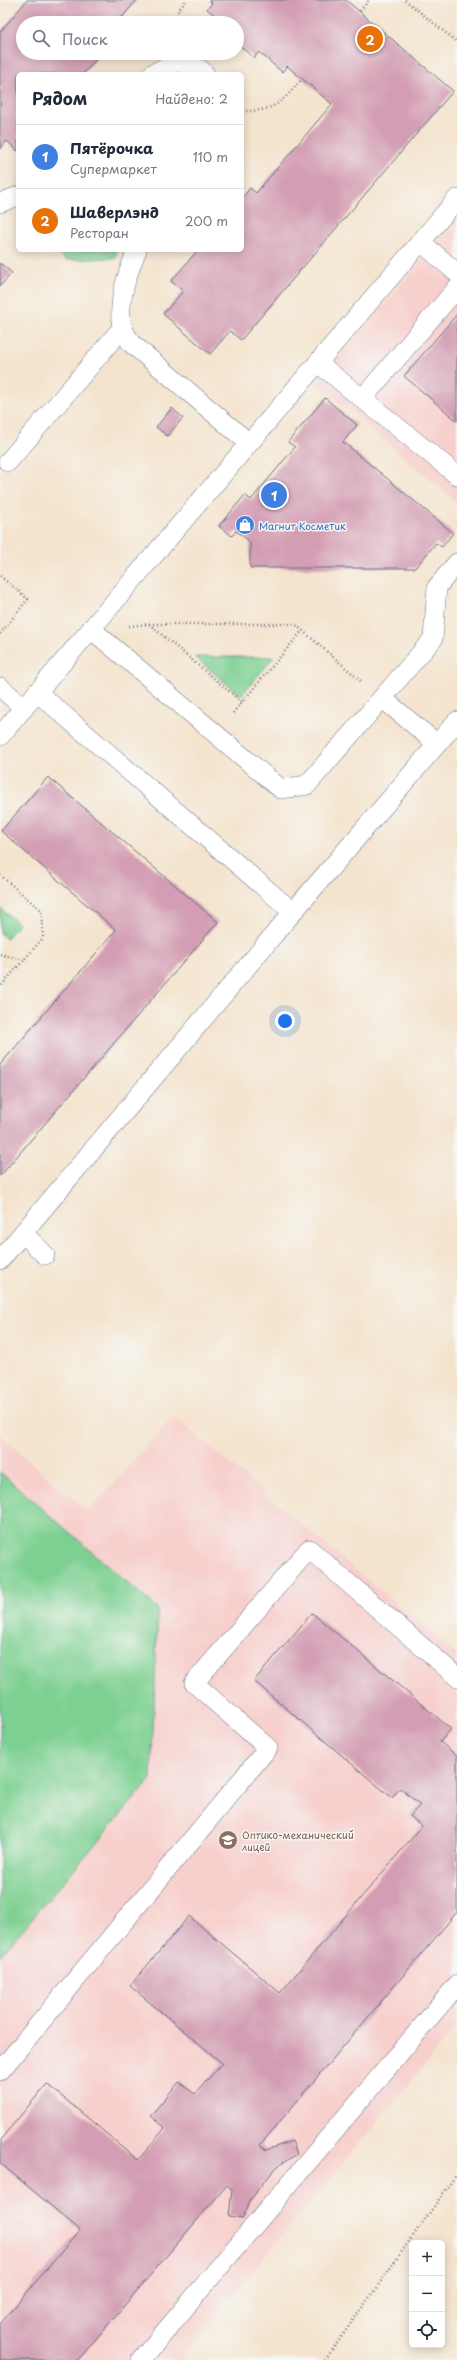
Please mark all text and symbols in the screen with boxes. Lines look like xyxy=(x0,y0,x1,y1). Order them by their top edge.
search box xyxy=(16,16,244,60)
pin: 2 xyxy=(357,24,383,54)
icon: search xyxy=(30,27,52,49)
text: Поиск xyxy=(62,27,108,50)
text: Рядом xyxy=(32,85,87,111)
text: Найдено: 2 xyxy=(155,89,228,108)
text: Пятёрочка xyxy=(70,136,153,159)
text: 1 xyxy=(42,147,48,166)
text: 110 m xyxy=(193,147,228,166)
text: Супермаркет xyxy=(70,159,157,178)
text: Шаверлэнд xyxy=(70,200,159,223)
text: 2 xyxy=(40,211,50,230)
text: 200 m xyxy=(185,211,228,230)
text: Ресторан xyxy=(70,223,129,242)
pin: 1 xyxy=(261,480,287,510)
shop icon: Магнит Косметик xyxy=(234,514,256,536)
place label: Магнит Косметик xyxy=(259,518,346,533)
your location xyxy=(275,1011,295,1031)
place label: Оптико-механический лицей xyxy=(241,1827,354,1854)
school or university icon: Оптико-механический лицей xyxy=(217,1829,239,1851)
map controls xyxy=(409,2240,445,2348)
button: + xyxy=(409,2240,445,2276)
button: − xyxy=(409,2276,445,2312)
button: locate xyxy=(409,2312,445,2348)

